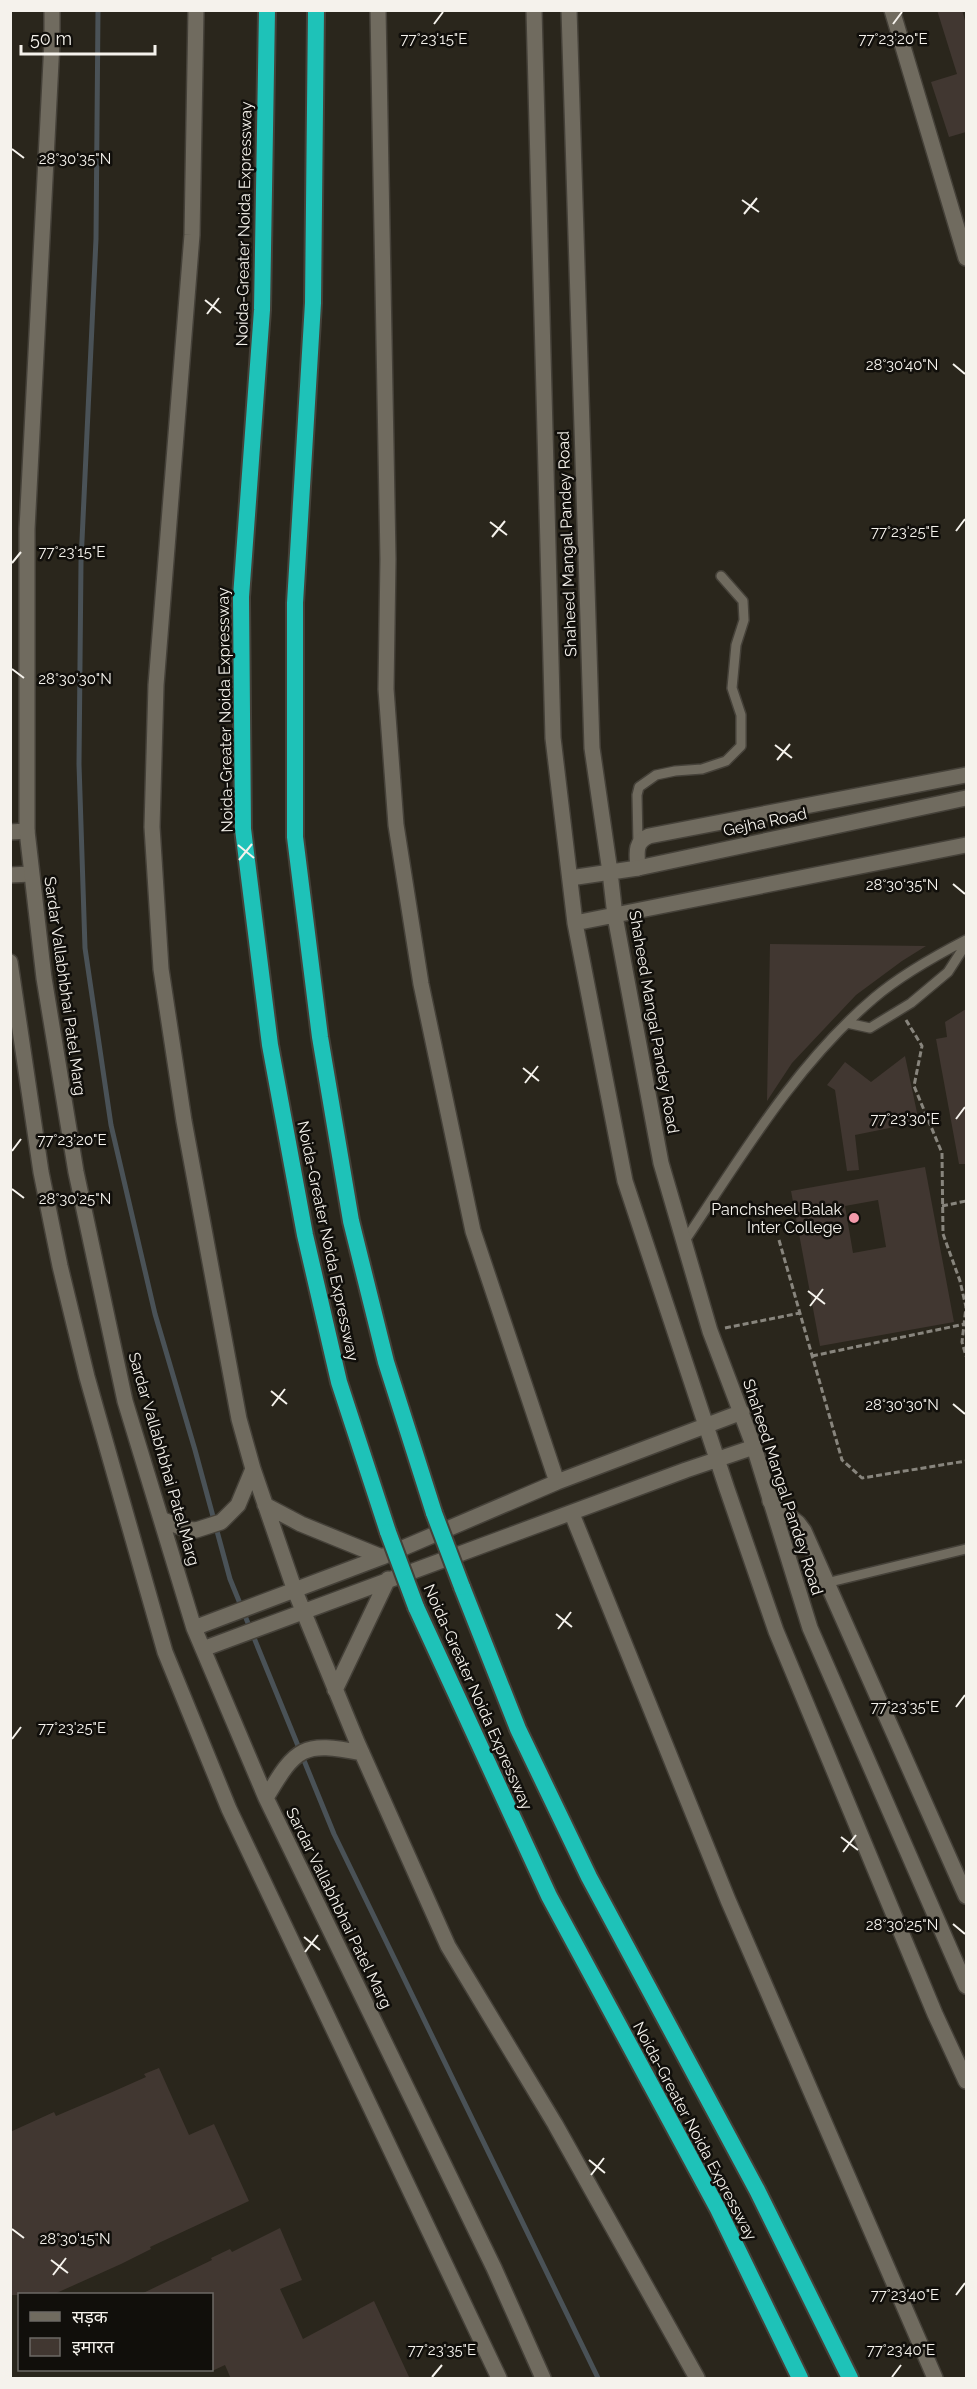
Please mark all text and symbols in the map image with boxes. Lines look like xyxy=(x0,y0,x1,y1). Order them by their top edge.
scale bar xyxy=(21,18,154,56)
text: 50 m xyxy=(30,28,72,49)
text: 77°23'15"E xyxy=(401,30,467,48)
text: 77°23'20"E xyxy=(858,30,928,48)
street label: Noida-Greater Noida Expressway xyxy=(232,101,256,347)
text: 28°30'35"N xyxy=(39,150,111,168)
text: 28°30'40"N xyxy=(866,356,938,374)
street label: Shaheed Mangal Pandey Road xyxy=(554,431,580,657)
text: 77°23'25"E xyxy=(871,523,939,541)
text: 77°23'15"E xyxy=(39,543,105,561)
street label: Noida-Greater Noida Expressway xyxy=(213,587,237,833)
text: 28°30'30"N xyxy=(38,670,112,688)
street label: Gejha Road xyxy=(721,804,809,840)
street label: Sardar Vallabhbhai Patel Marg xyxy=(40,875,90,1097)
text: 28°30'35"N xyxy=(866,876,938,894)
street label: Shaheed Mangal Pandey Road xyxy=(625,909,683,1135)
text: 77°23'30"E xyxy=(870,1110,940,1128)
street label: Noida-Greater Noida Expressway xyxy=(293,1119,363,1363)
text: 77°23'20"E xyxy=(37,1131,107,1149)
text: 28°30'25"N xyxy=(39,1190,111,1208)
place label: Panchsheel Balak Inter College xyxy=(711,1200,843,1237)
marker: Panchsheel Balak Inter College xyxy=(847,1211,861,1225)
street label: Sardar Vallabhbhai Patel Marg xyxy=(124,1350,204,1568)
street label: Shaheed Mangal Pandey Road xyxy=(739,1377,827,1598)
text: 28°30'30"N xyxy=(865,1396,939,1414)
street label: Noida-Greater Noida Expressway xyxy=(419,1581,537,1813)
text: 77°23'35"E xyxy=(871,1698,939,1716)
text: 77°23'25"E xyxy=(38,1719,106,1737)
street label: Sardar Vallabhbhai Patel Marg xyxy=(282,1804,396,2012)
text: 28°30'25"N xyxy=(866,1916,938,1934)
street label: Noida-Greater Noida Expressway xyxy=(629,2018,761,2244)
text: 28°30'15"N xyxy=(39,2230,111,2248)
text: 77°23'40"E xyxy=(871,2286,939,2304)
legend xyxy=(18,2293,213,2371)
text: सड़क xyxy=(72,2306,109,2327)
text: इमारत xyxy=(72,2336,115,2357)
text: 77°23'35"E xyxy=(408,2341,476,2359)
text: 77°23'40"E xyxy=(867,2341,935,2359)

